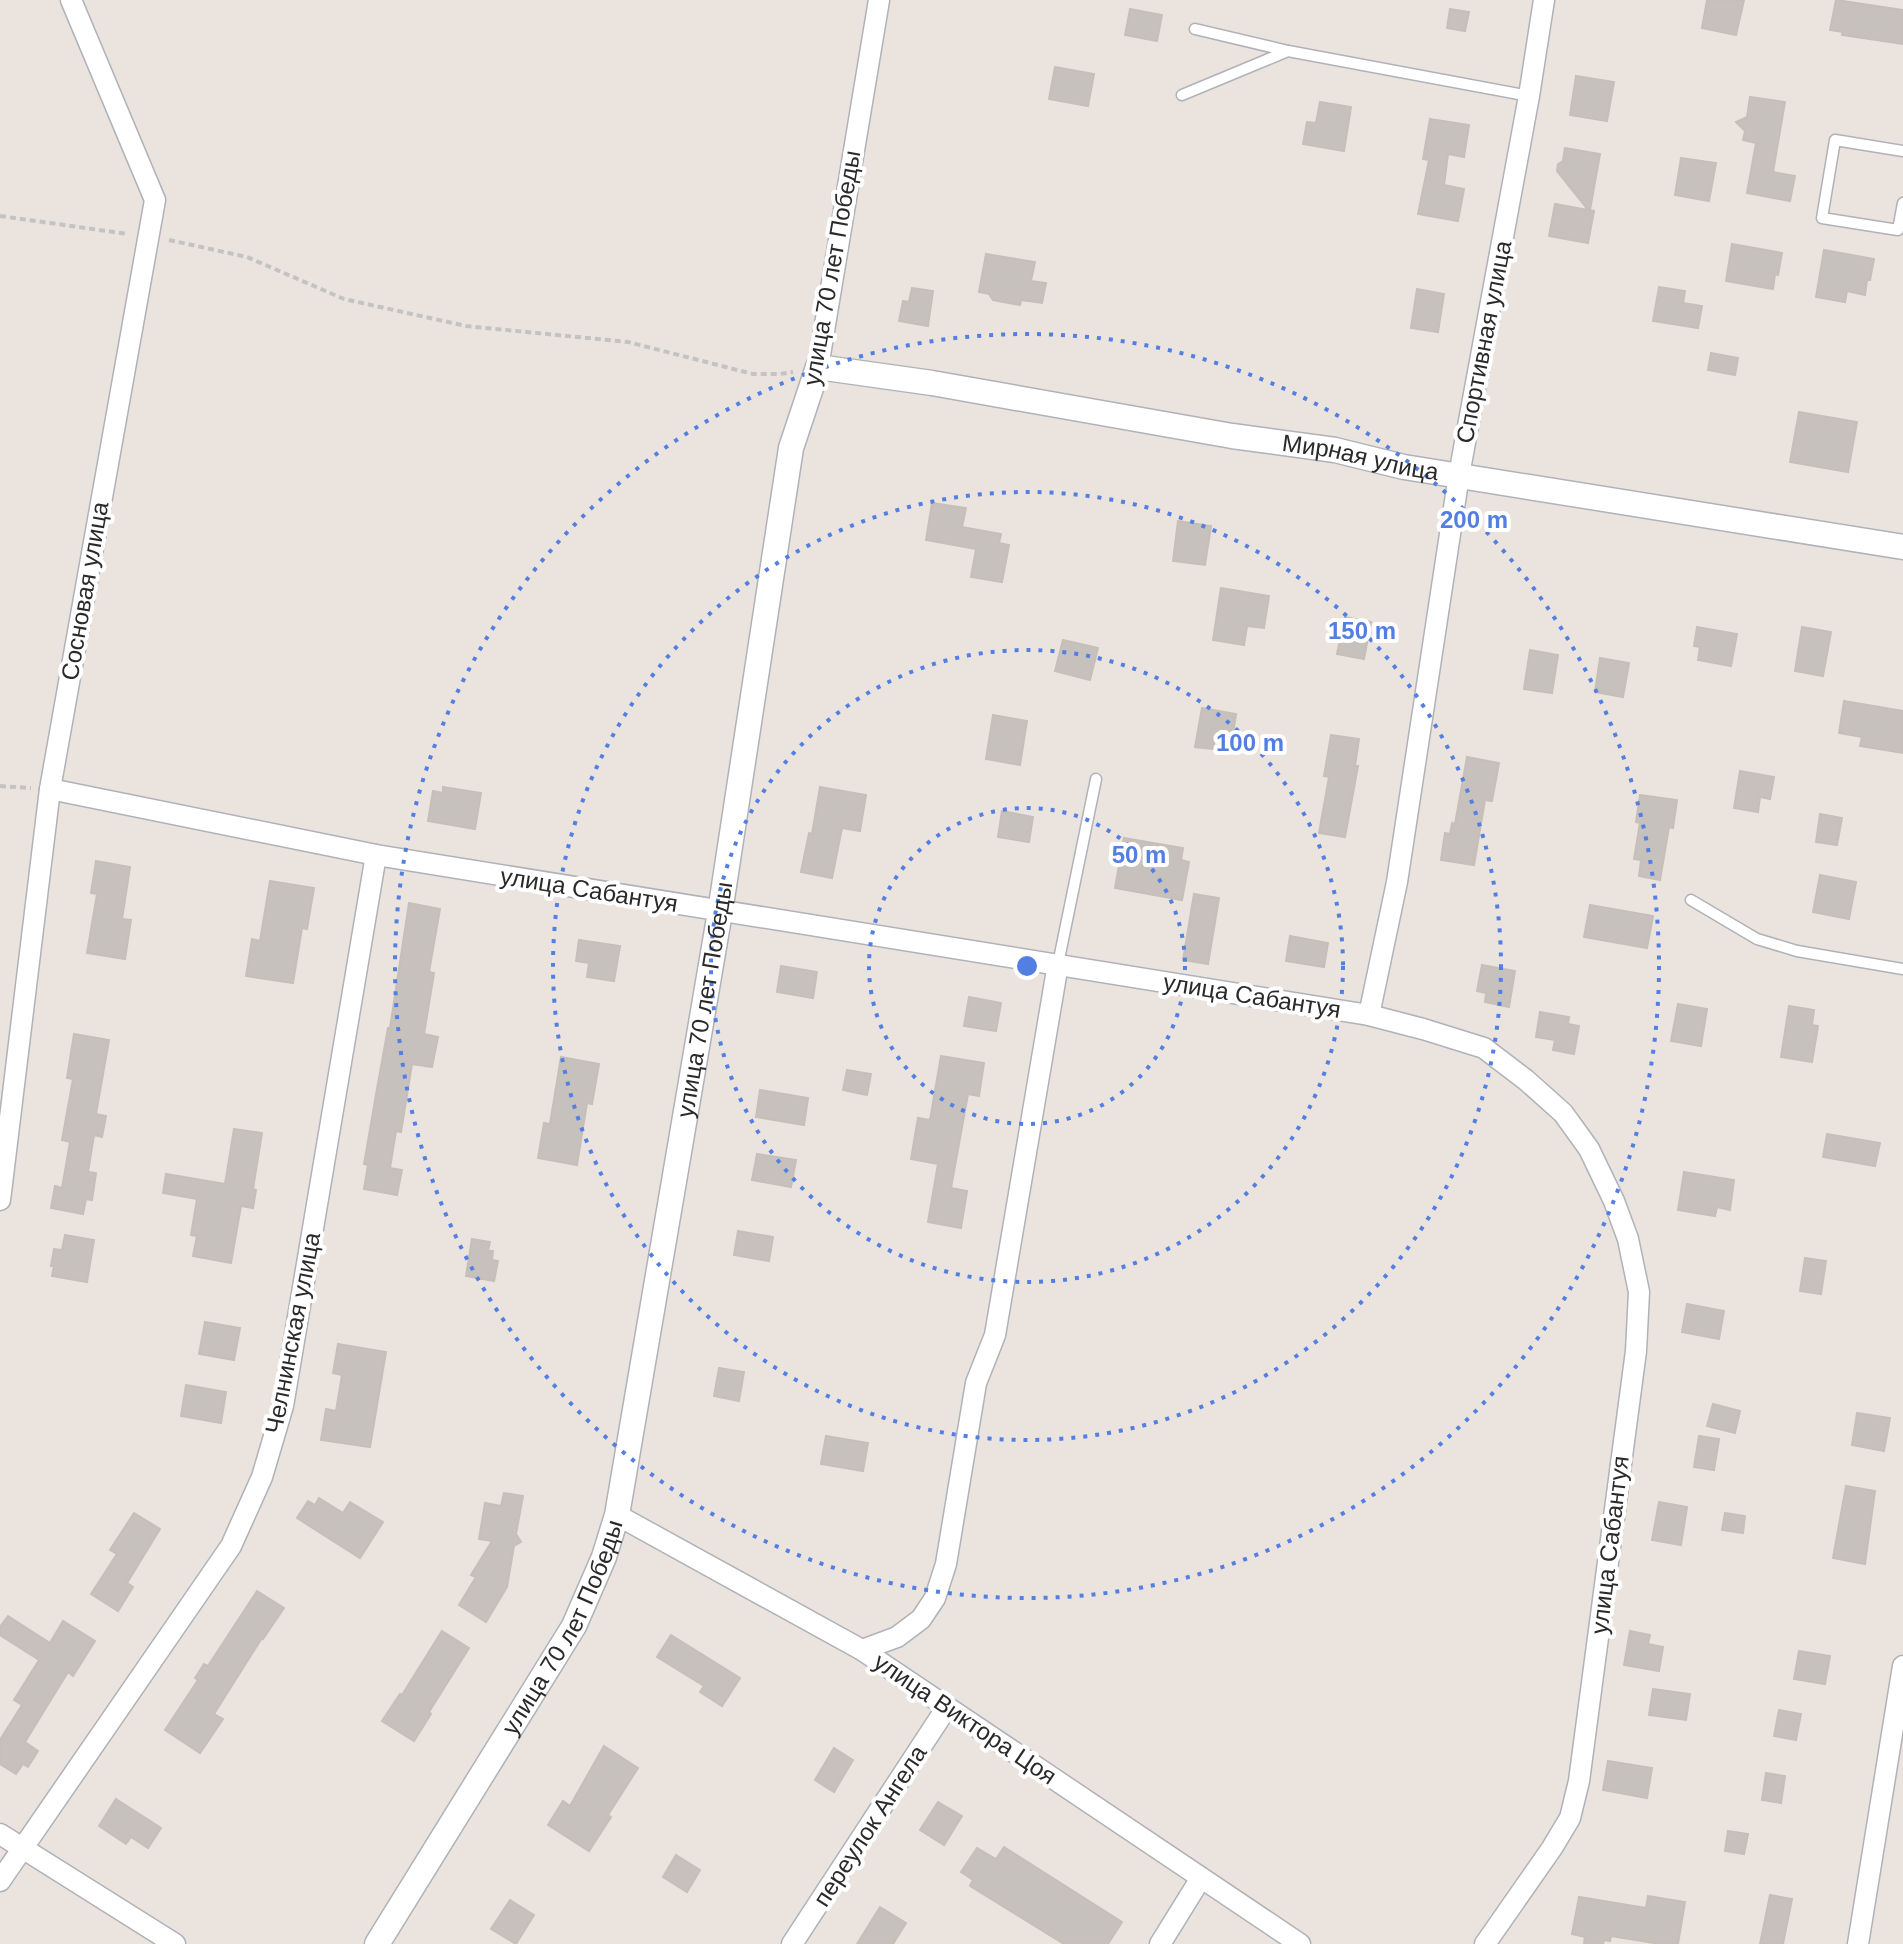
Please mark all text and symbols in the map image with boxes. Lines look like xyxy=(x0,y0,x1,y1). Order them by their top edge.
street label: улица 70 лет Победы xyxy=(798,148,865,388)
street label: Спортивная улица xyxy=(1451,238,1517,446)
street label: Мирная улица xyxy=(1281,429,1441,485)
street label: Сосновая улица xyxy=(56,499,114,682)
text: 200 m xyxy=(1440,506,1508,533)
text: 150 m xyxy=(1328,617,1396,644)
text: 100 m xyxy=(1216,729,1284,756)
text: 50 m xyxy=(1112,841,1166,868)
street label: улица Сабантуя xyxy=(498,862,680,917)
street label: улица 70 лет Победы xyxy=(671,880,737,1119)
centre of rings xyxy=(1013,952,1041,980)
street label: улица Сабантуя xyxy=(1161,968,1343,1023)
street label: Челнинская улица xyxy=(260,1229,325,1436)
street label: улица Сабантуя xyxy=(1585,1454,1634,1636)
street label: улица 70 лет Победы xyxy=(496,1517,628,1739)
street label: улица Виктора Цоя xyxy=(869,1647,1062,1790)
street label: переулок Ангела xyxy=(807,1740,932,1911)

